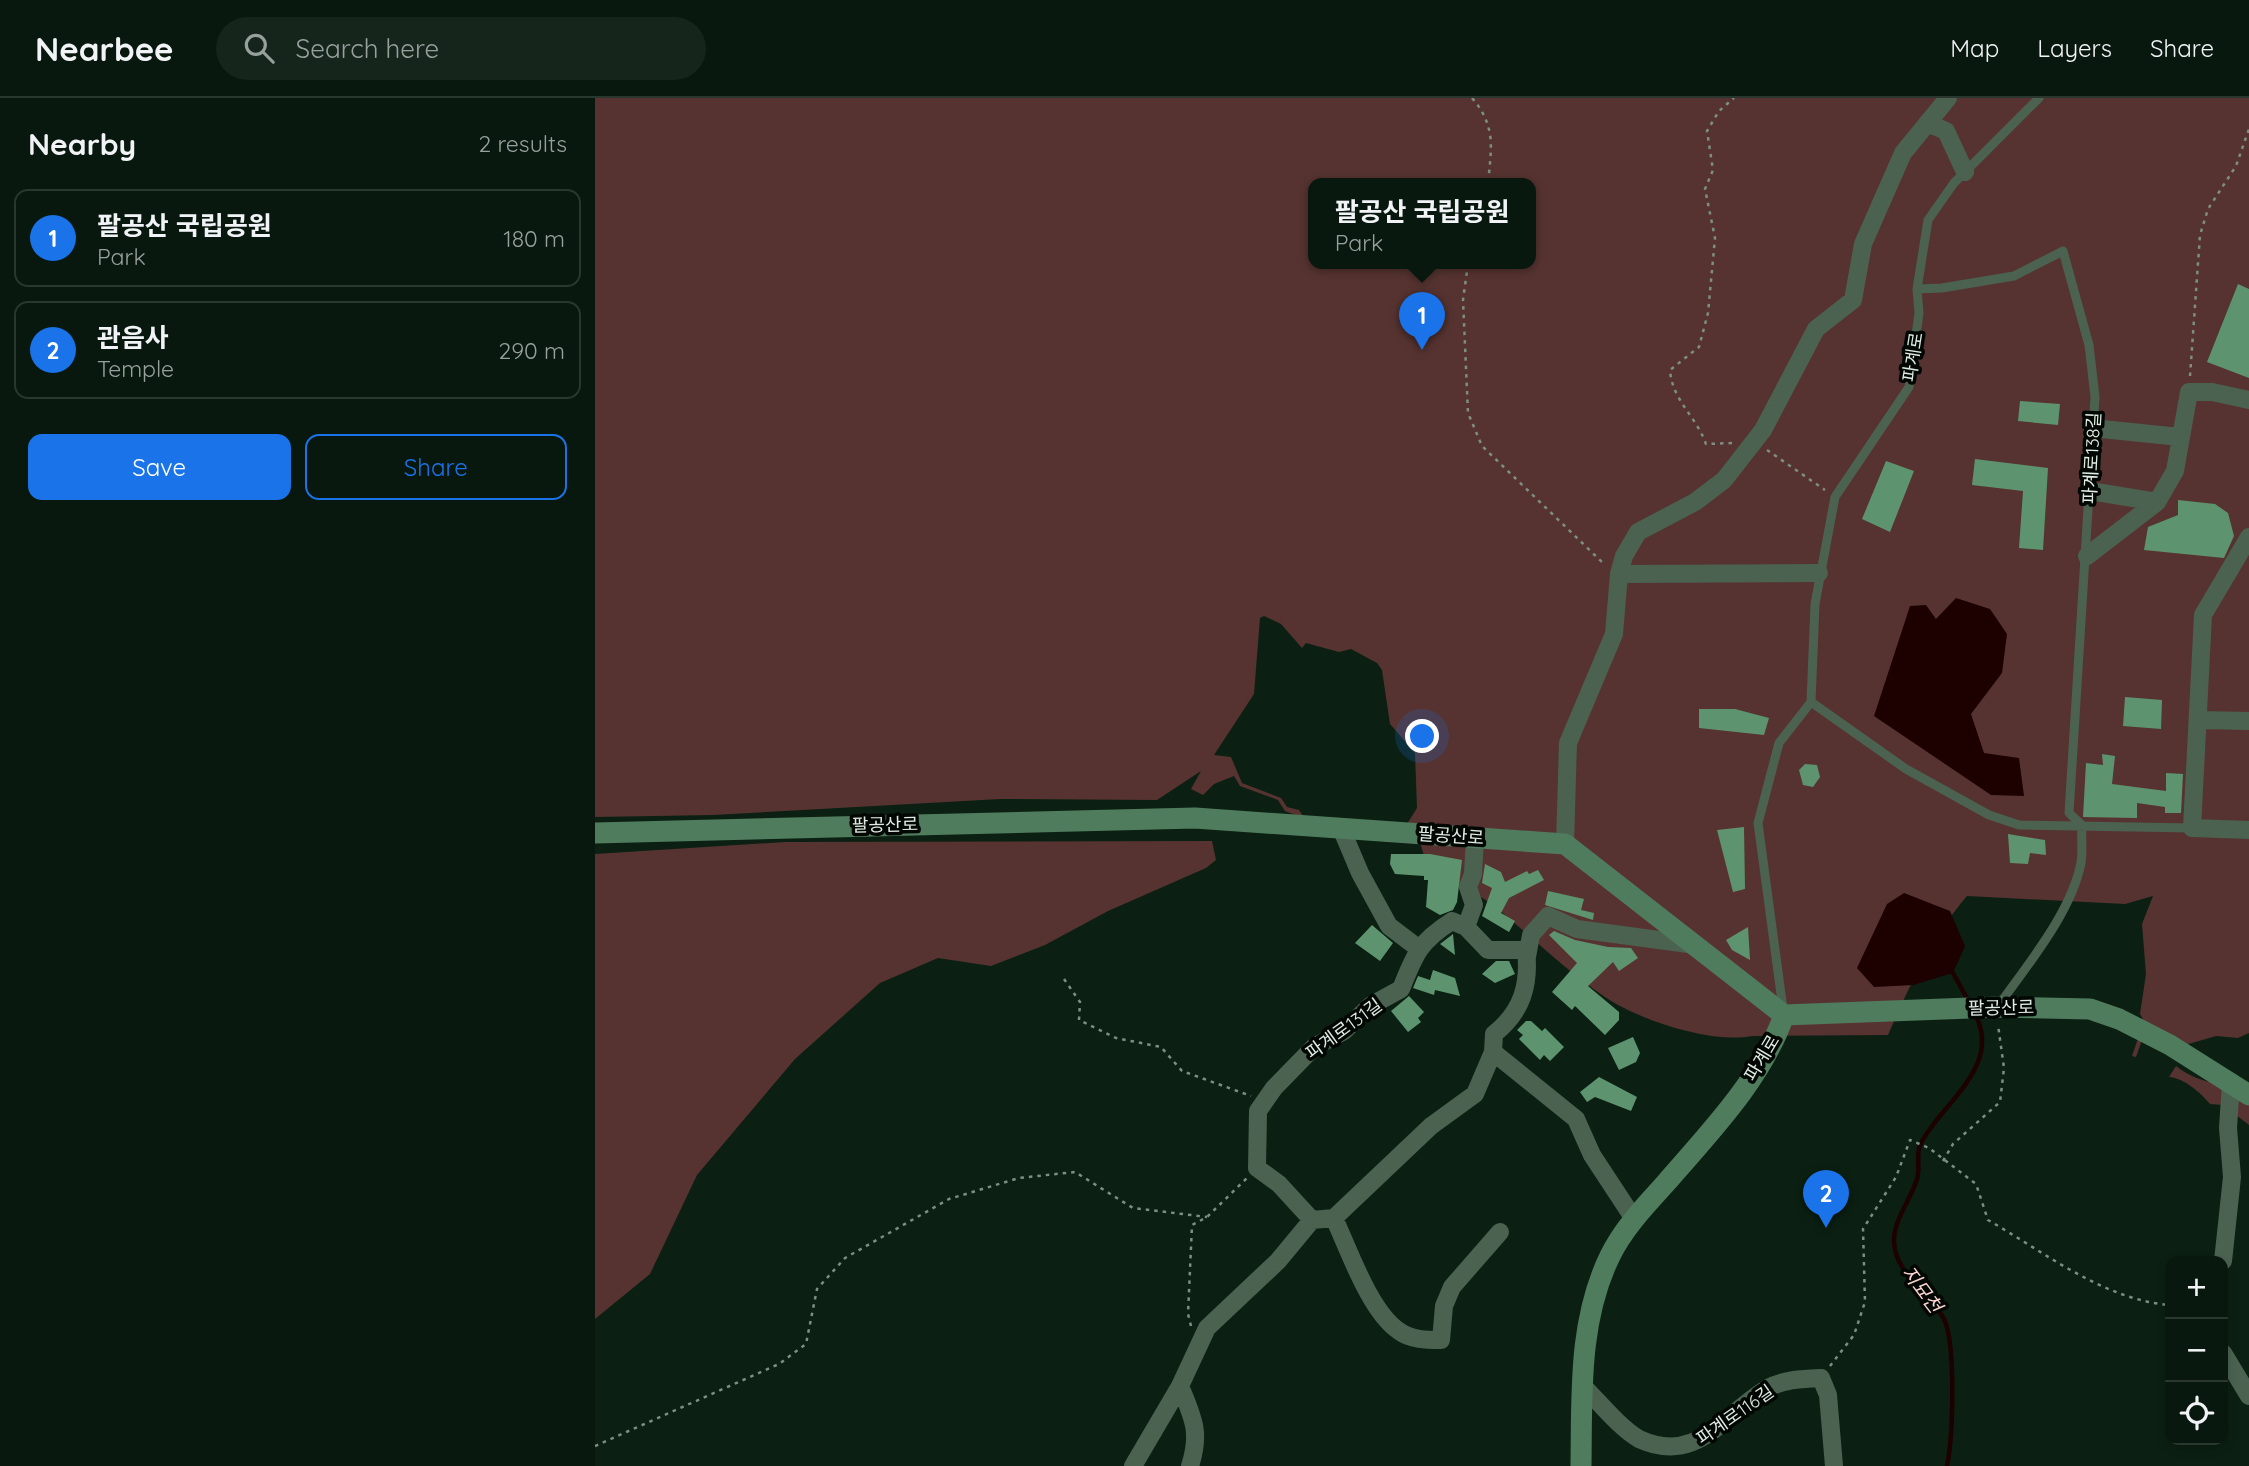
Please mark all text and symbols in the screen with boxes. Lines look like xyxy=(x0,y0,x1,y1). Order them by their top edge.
search box xyxy=(216,17,706,80)
text: Nearbee xyxy=(35,28,174,69)
icon: search xyxy=(240,29,278,67)
text: Search here xyxy=(296,32,439,65)
text: Map xyxy=(1950,33,1999,63)
text: Layers xyxy=(2037,33,2112,63)
text: Share xyxy=(2150,33,2214,63)
text: Nearby xyxy=(28,125,136,163)
text: 2 results xyxy=(478,129,567,158)
popup xyxy=(1308,178,1536,269)
text: 팔공산 국립공원 xyxy=(1335,195,1509,228)
text: 팔공산 국립공원 xyxy=(97,209,272,242)
text: 1 xyxy=(49,224,57,253)
text: 180 m xyxy=(503,224,565,253)
text: Park xyxy=(1335,228,1383,257)
text: Park xyxy=(97,242,146,271)
pin: 1 xyxy=(1399,292,1445,350)
text: 관음사 xyxy=(97,321,169,354)
street label: 파계로 xyxy=(1897,331,1928,383)
text: 2 xyxy=(46,336,60,365)
text: 290 m xyxy=(498,336,565,365)
text: Temple xyxy=(97,354,174,383)
street label: 파계로138길 xyxy=(2078,411,2105,505)
button: Save xyxy=(28,434,291,500)
button: Share xyxy=(305,434,567,500)
your location xyxy=(1405,719,1439,753)
street label: 팔공산로 xyxy=(852,812,918,837)
street label: 팔공산로 xyxy=(1417,822,1485,849)
street label: 파계로131길 xyxy=(1301,993,1386,1064)
street label: 팔공산로 xyxy=(1968,995,2034,1020)
street label: 파계로 xyxy=(1739,1031,1784,1085)
pin: 2 xyxy=(1803,1170,1849,1228)
map controls xyxy=(2165,1256,2228,1445)
button: + xyxy=(2165,1256,2228,1319)
water label: 지묘천 xyxy=(1897,1261,1948,1318)
button: − xyxy=(2165,1319,2228,1382)
street label: 파계로116길 xyxy=(1692,1380,1778,1450)
button: locate xyxy=(2165,1382,2228,1445)

